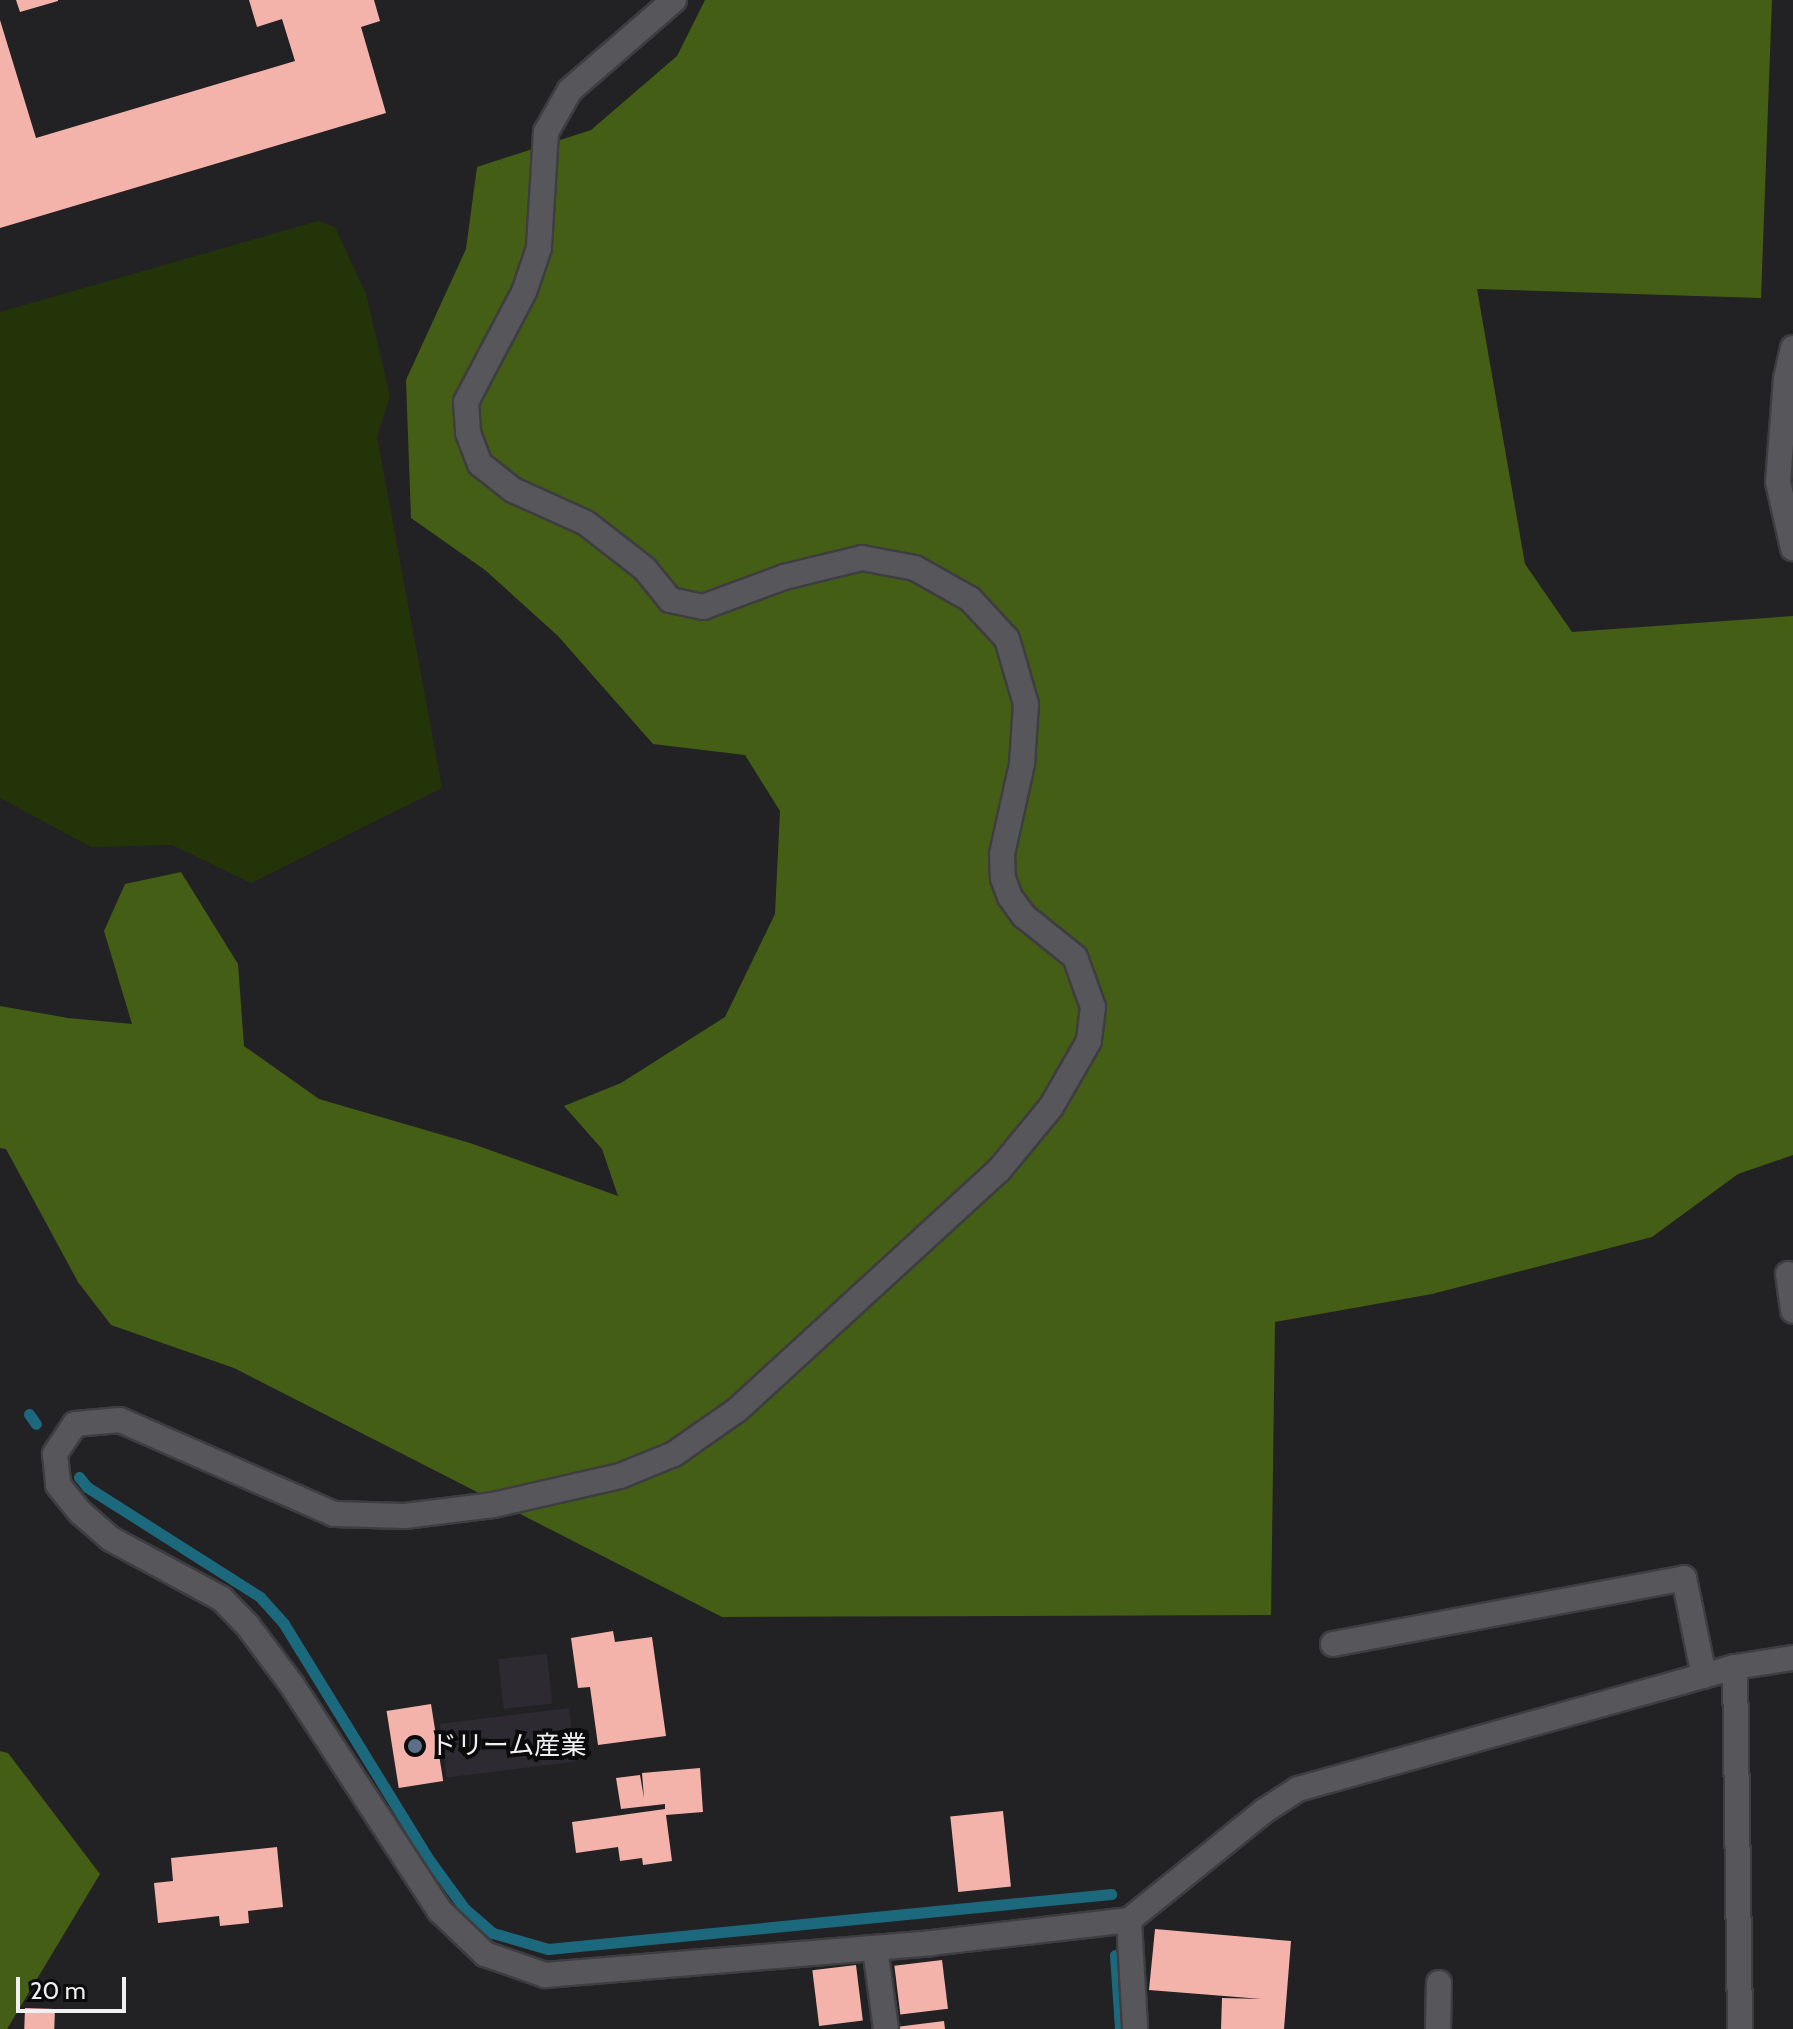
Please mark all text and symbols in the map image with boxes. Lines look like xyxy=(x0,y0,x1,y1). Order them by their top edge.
place label: ドリーム産業 xyxy=(431,1730,587,1762)
marker: ドリーム産業 xyxy=(406,1737,424,1755)
scale bar xyxy=(20,1961,130,2011)
text: 20 m xyxy=(30,1976,86,2005)

